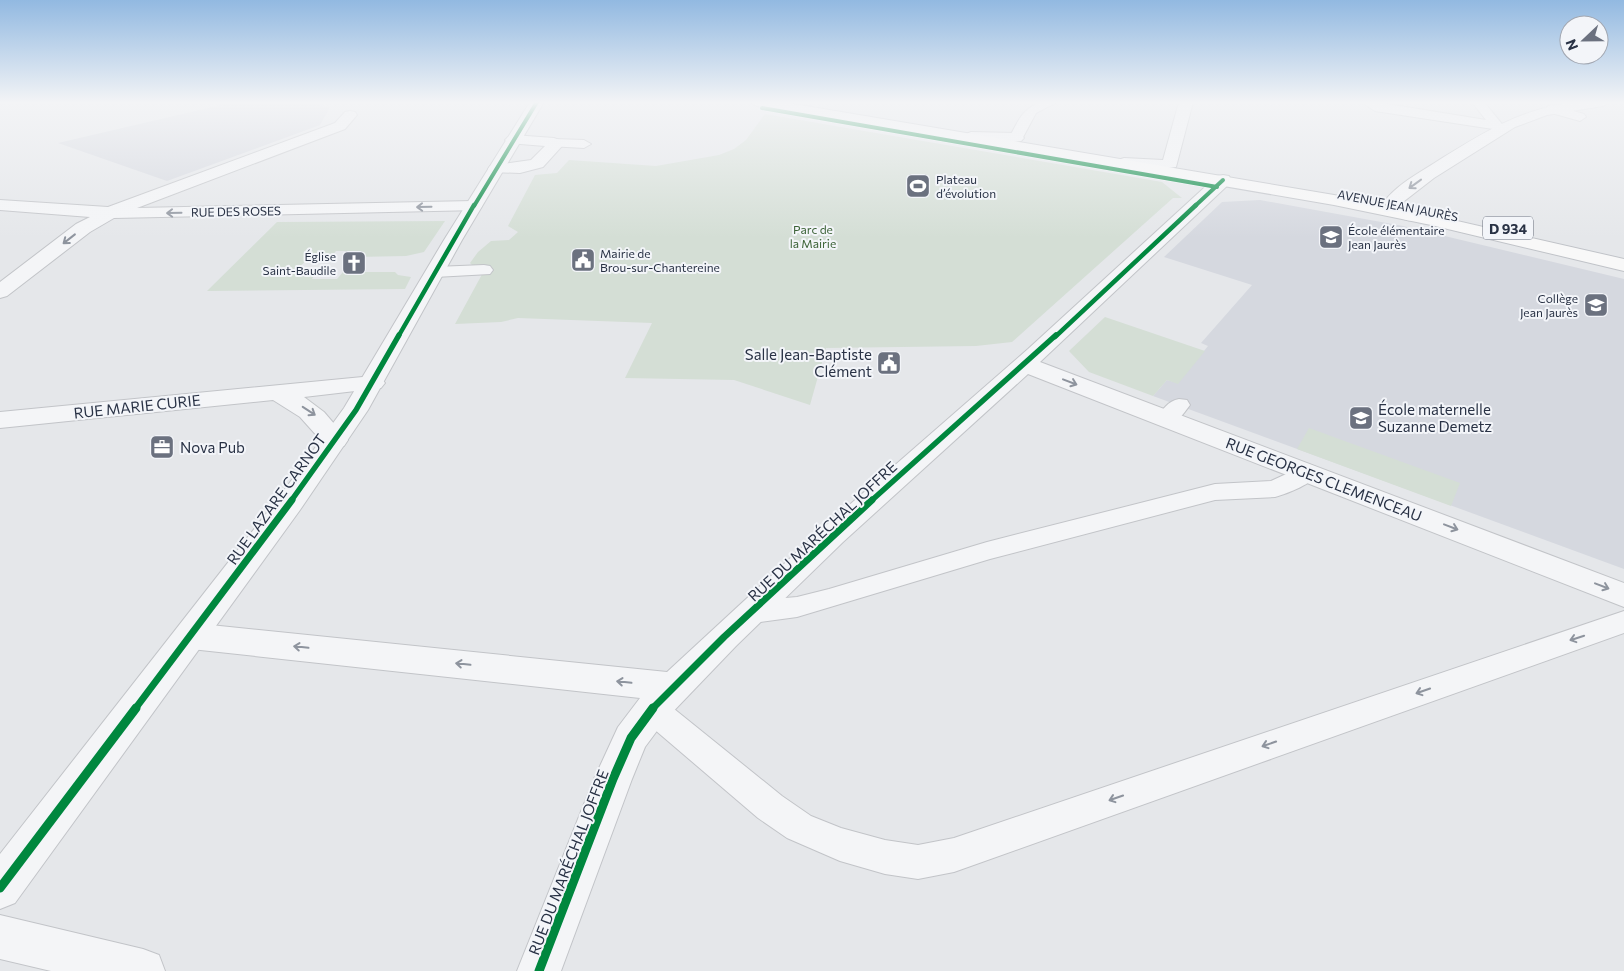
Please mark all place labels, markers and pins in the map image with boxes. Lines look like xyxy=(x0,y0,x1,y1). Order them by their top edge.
place label: Plateau d’évolution xyxy=(936,172,996,200)
sports icon: Plateau d’évolution xyxy=(905,173,931,199)
place label: École élémentaire Jean Jaurès xyxy=(1348,223,1444,252)
school or university icon: École élémentaire Jean Jaurès xyxy=(1318,224,1344,250)
place label: Mairie de Brou-sur-Chantereine xyxy=(600,246,720,274)
public building icon: Mairie de Brou-sur-Chantereine xyxy=(570,247,596,273)
place label: Église Saint-Baudile xyxy=(263,249,336,277)
church icon: Église Saint-Baudile xyxy=(341,250,367,276)
place label: Collège Jean Jaurès xyxy=(1520,291,1578,320)
school or university icon: Collège Jean Jaurès xyxy=(1583,292,1609,318)
place label: Salle Jean-Baptiste Clément xyxy=(745,345,872,380)
public building icon: Salle Jean-Baptiste Clément xyxy=(876,350,902,376)
place label: École maternelle Suzanne Demetz xyxy=(1378,399,1492,435)
school or university icon: École maternelle Suzanne Demetz xyxy=(1348,405,1374,431)
office icon: Nova Pub xyxy=(149,434,175,460)
place label: Nova Pub xyxy=(180,438,245,456)

